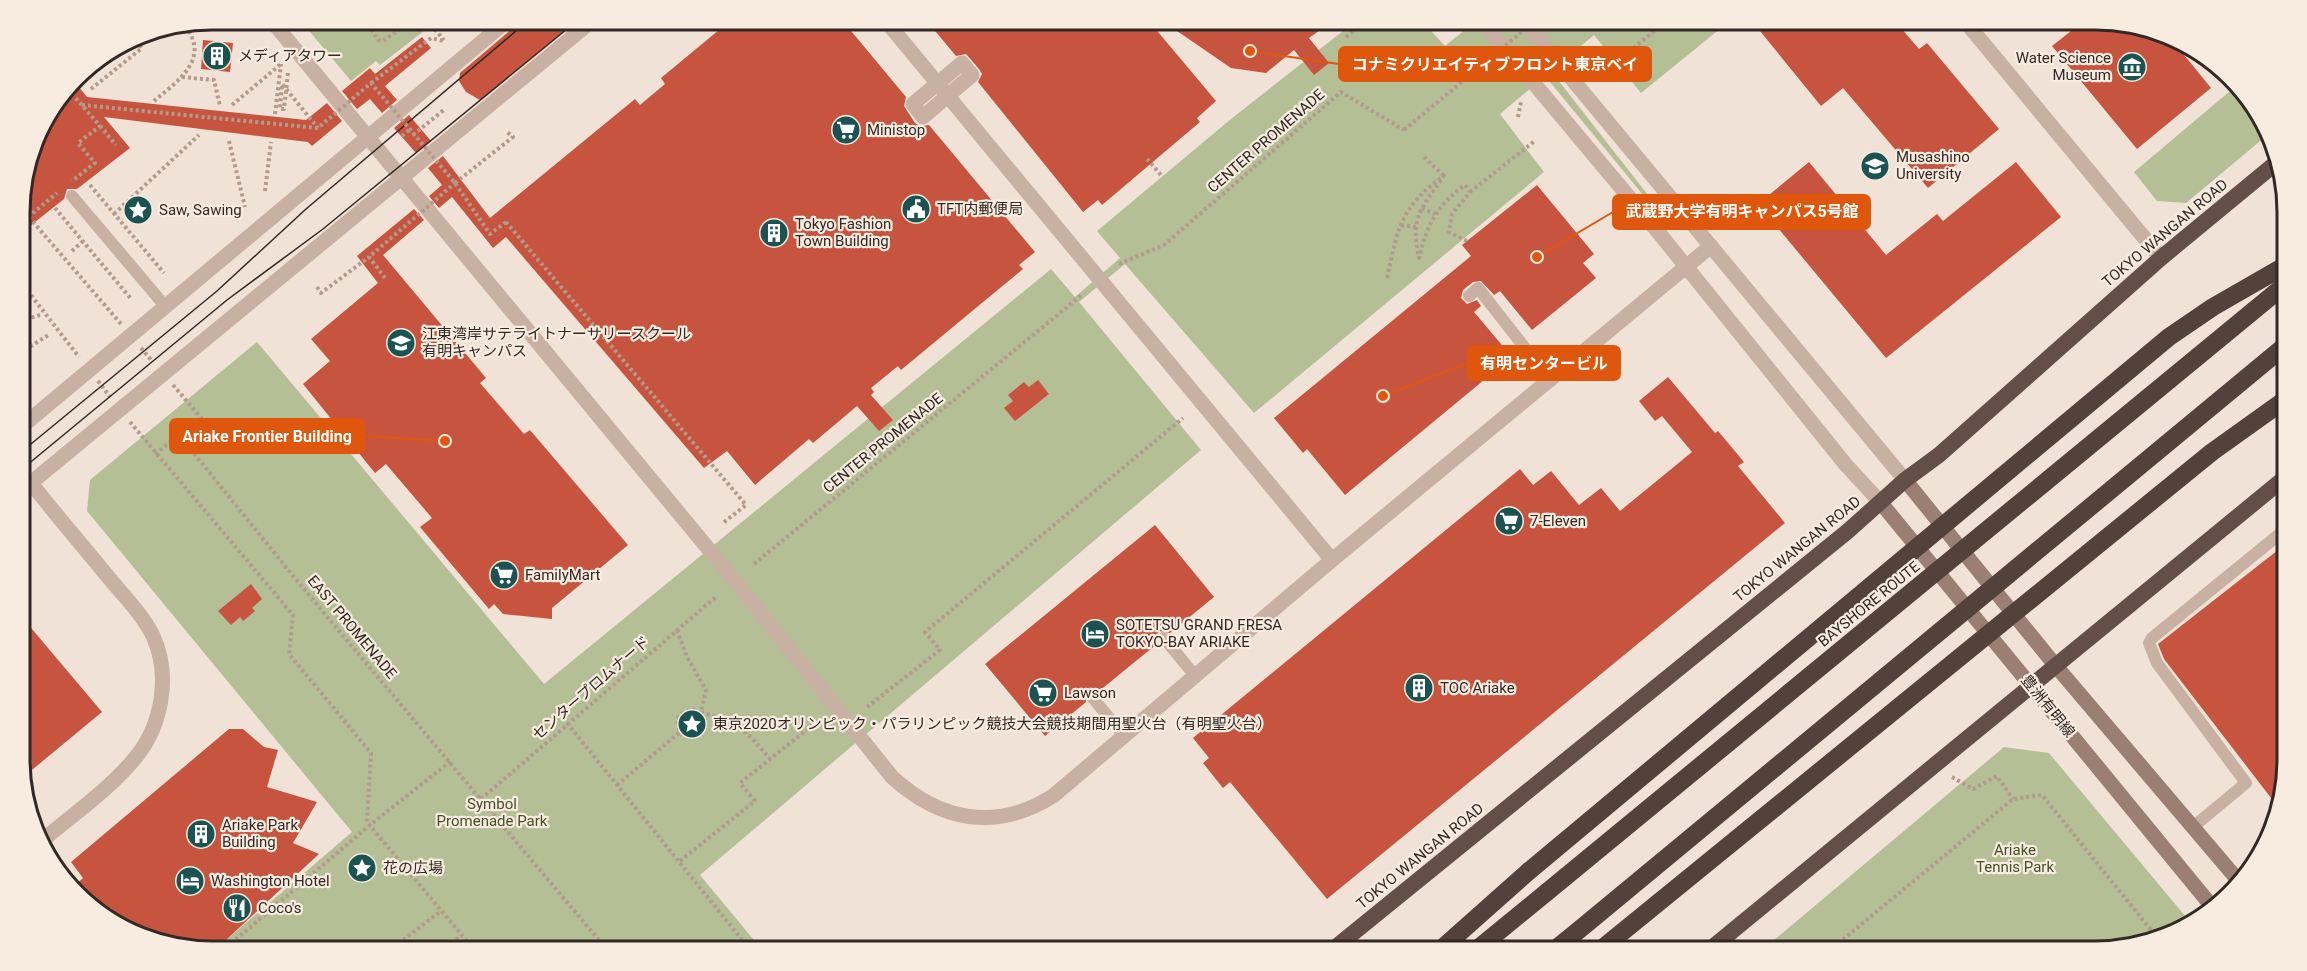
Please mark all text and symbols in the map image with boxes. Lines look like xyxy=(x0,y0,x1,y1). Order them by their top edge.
building icon: メディアタワー xyxy=(201,40,233,72)
place label: メディアタワー xyxy=(238,47,342,65)
callout: コナミクリエイティブフロント東京ベイ xyxy=(1339,47,1651,81)
place label: Water Science Museum xyxy=(2016,49,2111,84)
museum icon: Water Science Museum xyxy=(2116,51,2148,83)
text: コナミクリエイティブフロント東京ベイ xyxy=(1352,55,1638,74)
street label: CENTER PROMENADE xyxy=(1204,85,1328,197)
supermarket icon: Ministop xyxy=(830,114,862,146)
place label: Ministop xyxy=(867,121,925,139)
place label: Musashino University xyxy=(1896,148,1970,183)
school or university icon: Musashino University xyxy=(1859,150,1891,182)
street label: TOKYO WANGAN ROAD xyxy=(2099,175,2231,291)
public building icon: TFT内郵便局 xyxy=(900,193,932,225)
place icon: Saw, Sawing xyxy=(122,194,154,226)
callout: 武蔵野大学有明キャンパス5号館 xyxy=(1613,195,1870,229)
place label: TFT内郵便局 xyxy=(937,200,1023,218)
place label: Saw, Sawing xyxy=(159,201,242,219)
text: 武蔵野大学有明キャンパス5号館 xyxy=(1625,202,1859,221)
place label: Tokyo Fashion Town Building xyxy=(795,215,891,250)
building icon: Tokyo Fashion Town Building xyxy=(758,217,790,249)
place label: 江東湾岸サテライトナーサリースクール 有明キャンパス xyxy=(422,325,691,360)
school or university icon: 江東湾岸サテライトナーサリースクール 有明キャンパス xyxy=(385,327,417,359)
callout: 有明センタービル xyxy=(1468,346,1620,380)
text: 有明センタービル xyxy=(1480,354,1608,373)
street label: CENTER PROMENADE xyxy=(819,389,947,497)
callout: Ariake Frontier Building xyxy=(170,419,364,453)
text: Ariake Frontier Building xyxy=(182,427,352,446)
street label: TOKYO WANGAN ROAD xyxy=(1730,492,1864,606)
supermarket icon: 7-Eleven xyxy=(1493,505,1525,537)
place label: 7-Eleven xyxy=(1530,512,1586,530)
street label: BAYSHORE ROUTE xyxy=(1815,557,1924,650)
supermarket icon: FamilyMart xyxy=(488,559,520,591)
place label: FamilyMart xyxy=(525,566,600,584)
street label: EAST PROMENADE xyxy=(304,572,401,683)
place label: SOTETSU GRAND FRESA TOKYO-BAY ARIAKE xyxy=(1116,616,1282,651)
hotel icon: SOTETSU GRAND FRESA TOKYO-BAY ARIAKE xyxy=(1079,618,1111,650)
street label: センタープロムナード xyxy=(529,632,653,744)
street label: 豊洲有明線 xyxy=(2017,671,2079,741)
building icon: TOC Ariake xyxy=(1403,672,1435,704)
supermarket icon: Lawson xyxy=(1027,677,1059,709)
place label: TOC Ariake xyxy=(1440,679,1515,697)
place label: Lawson xyxy=(1064,684,1116,702)
place icon: 東京2020オリンピック・パラリンピック競技大会競技期間用聖火台（有明聖火台） xyxy=(676,708,708,740)
place label: 東京2020オリンピック・パラリンピック競技大会競技期間用聖火台（有明聖火台） xyxy=(713,715,1271,733)
park label: Symbol Promenade Park xyxy=(437,795,548,830)
street label: TOKYO WANGAN ROAD xyxy=(1353,799,1487,913)
place label: Ariake Park Building xyxy=(222,816,298,851)
building icon: Ariake Park Building xyxy=(185,818,217,850)
park label: Ariake Tennis Park xyxy=(1976,841,2054,876)
place icon: 花の広場 xyxy=(346,852,378,884)
place label: 花の広場 xyxy=(383,859,443,877)
hotel icon: Washington Hotel xyxy=(174,865,206,897)
place label: Washington Hotel xyxy=(211,872,330,890)
restaurant icon: Coco's xyxy=(221,892,253,924)
place label: Coco's xyxy=(258,899,302,917)

